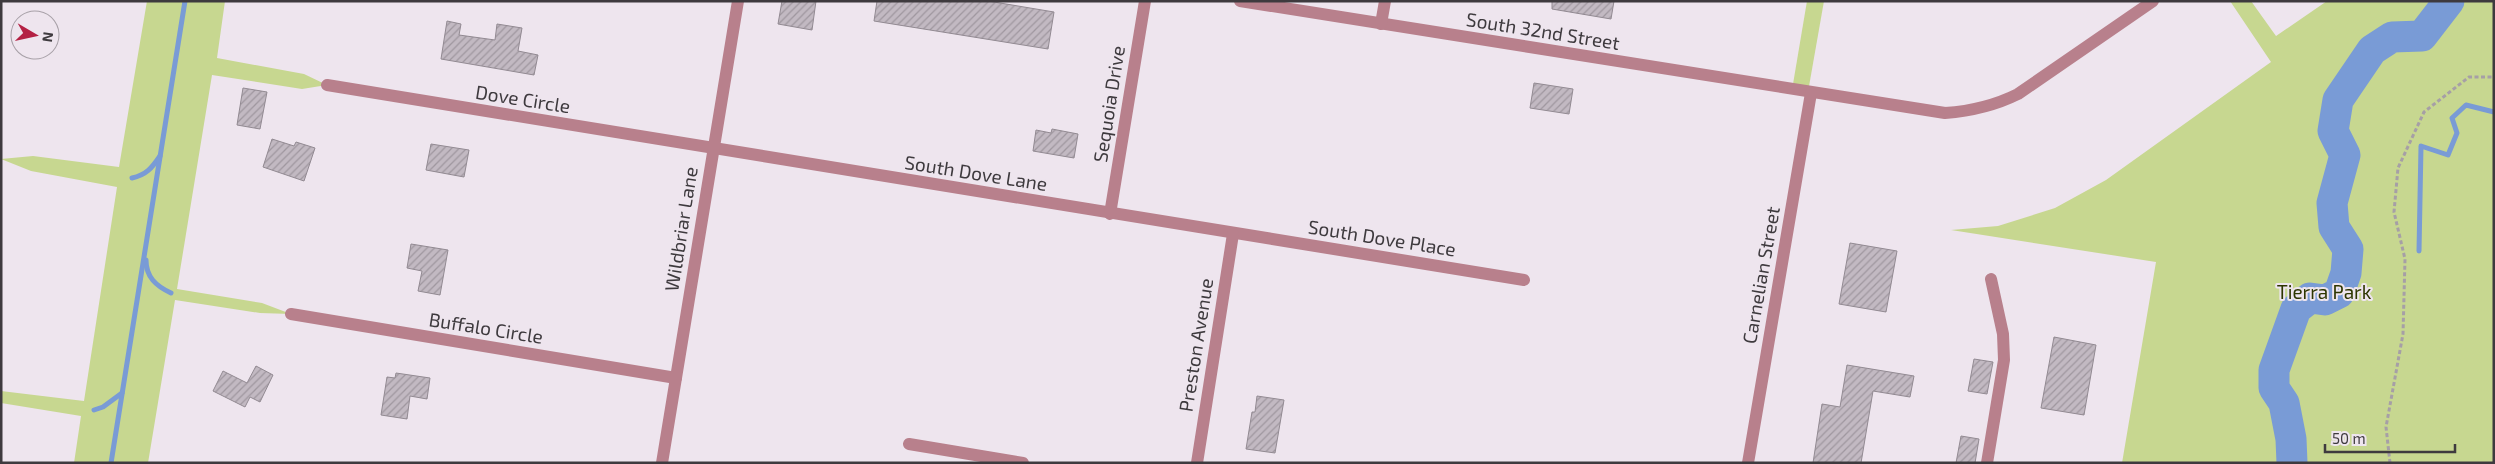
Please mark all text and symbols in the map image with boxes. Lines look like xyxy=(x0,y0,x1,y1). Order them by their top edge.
street label: South 32nd Street xyxy=(1465,7,1621,54)
north arrow xyxy=(10,10,60,60)
text: N xyxy=(39,31,58,43)
street label: Sequoia Drive xyxy=(1088,44,1129,164)
street label: Dove Circle xyxy=(474,80,572,117)
street label: South Dove Lane xyxy=(903,150,1049,195)
street label: Wildbriar Lane xyxy=(659,165,702,293)
street label: Carnelian Street xyxy=(1737,204,1784,345)
street label: South Dove Place xyxy=(1307,214,1458,261)
street label: Preston Avenue xyxy=(1174,276,1217,413)
park label: Tierra Park xyxy=(2277,280,2372,303)
street label: Buffalo Circle xyxy=(427,307,545,348)
scale bar xyxy=(2325,422,2455,454)
text: 50 m xyxy=(2332,429,2366,447)

